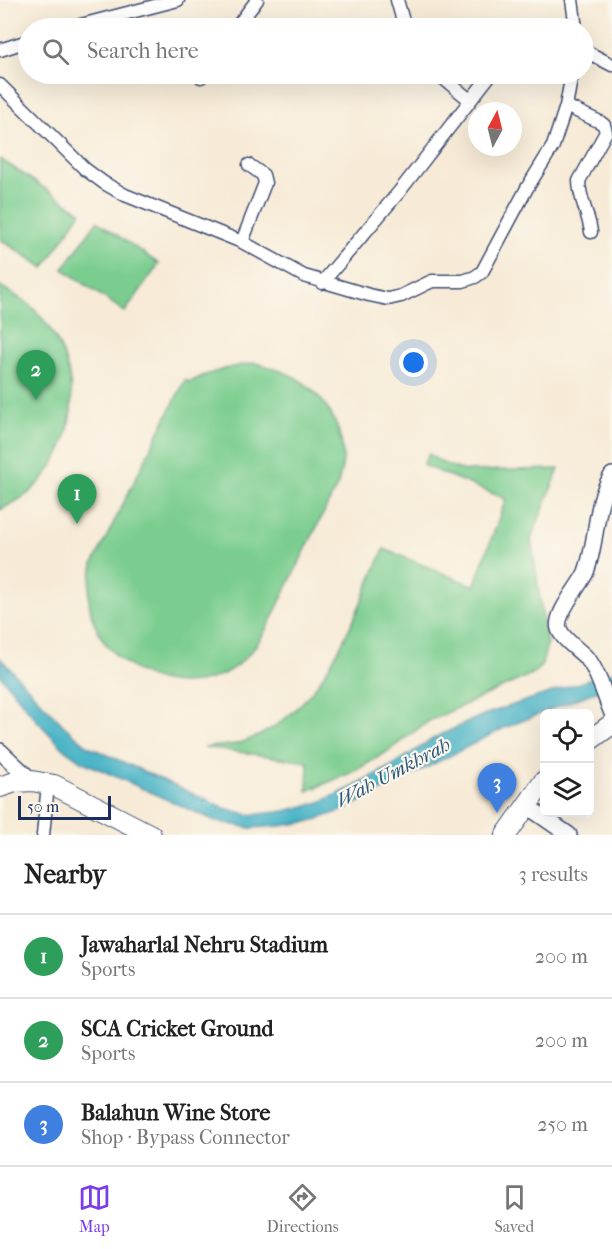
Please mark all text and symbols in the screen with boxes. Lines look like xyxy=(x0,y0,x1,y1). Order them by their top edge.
search box xyxy=(18,18,594,84)
icon: search xyxy=(39,35,72,68)
text: Search here xyxy=(87,38,199,64)
north arrow xyxy=(468,102,522,156)
your location xyxy=(399,348,428,377)
pin: 2 xyxy=(16,350,56,400)
pin: 1 xyxy=(58,474,97,524)
map controls xyxy=(540,709,594,817)
button: locate xyxy=(540,709,594,763)
water label: Wah Umkhrah xyxy=(332,733,454,812)
button: layers xyxy=(540,763,594,817)
pin: 3 xyxy=(478,764,516,813)
scale bar xyxy=(18,793,111,820)
text: 50 m xyxy=(27,797,59,816)
text: Nearby xyxy=(24,859,106,890)
text: 3 results xyxy=(519,863,588,886)
text: Jawaharlal Nehru Stadium xyxy=(81,932,328,958)
text: 1 xyxy=(40,945,47,968)
text: 200 m xyxy=(535,945,588,968)
text: Sports xyxy=(81,958,135,981)
text: SCA Cricket Ground xyxy=(81,1016,274,1042)
text: 2 xyxy=(38,1029,49,1052)
text: 200 m xyxy=(535,1029,588,1052)
text: Sports xyxy=(81,1042,135,1065)
text: Balahun Wine Store xyxy=(81,1100,270,1126)
text: 3 xyxy=(39,1113,48,1136)
text: 250 m xyxy=(537,1113,588,1136)
text: Shop · Bypass Connector xyxy=(81,1126,290,1149)
tab: Map xyxy=(78,1181,111,1236)
tab: Directions xyxy=(267,1181,339,1236)
tab: Saved xyxy=(494,1181,534,1236)

